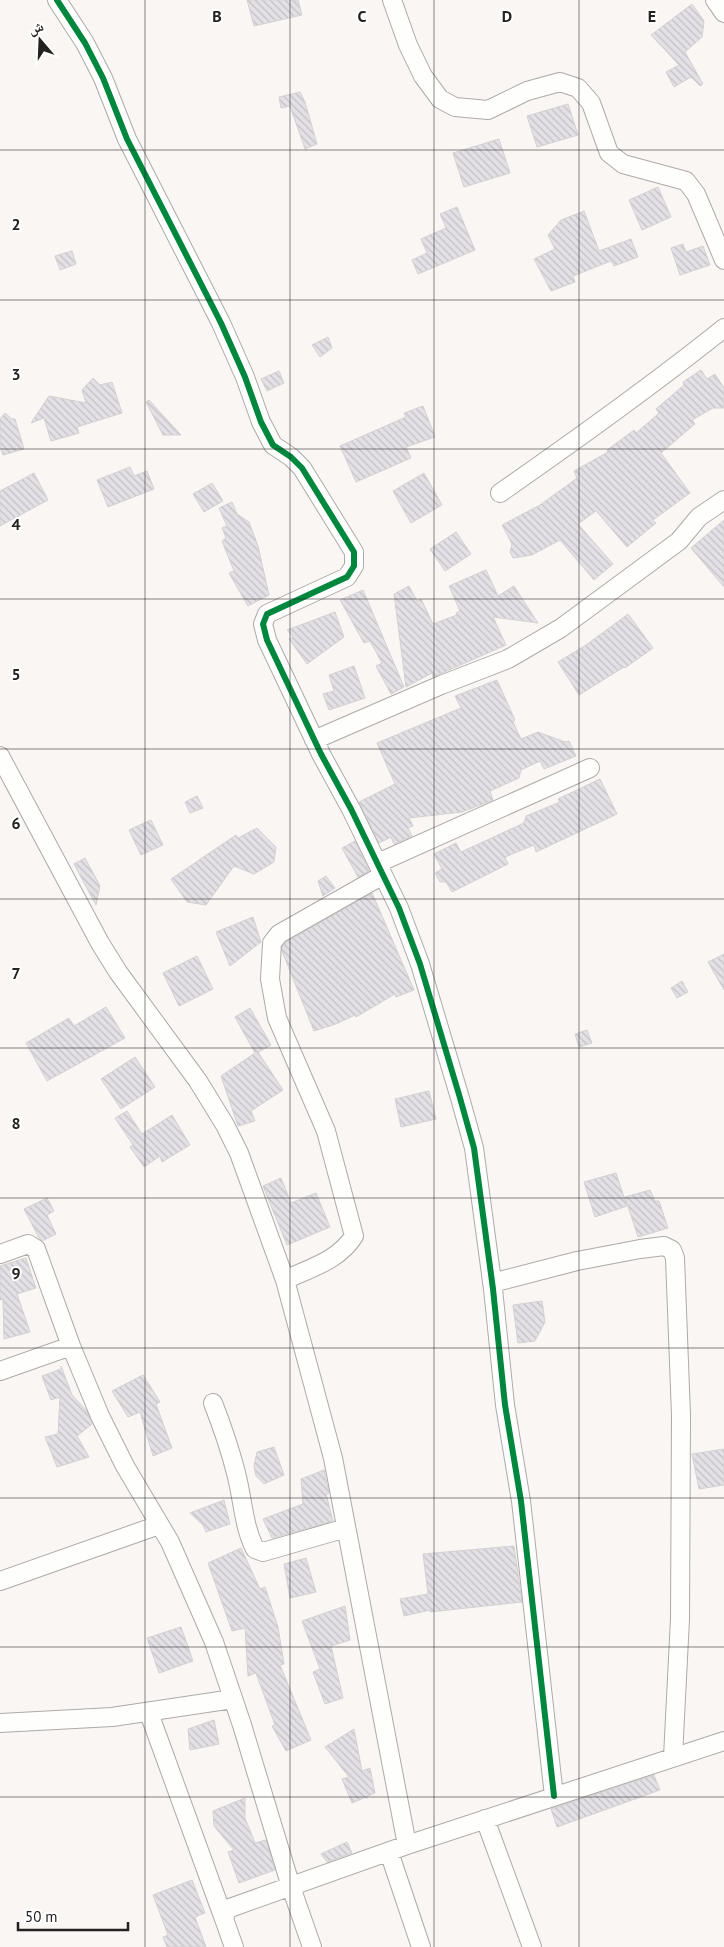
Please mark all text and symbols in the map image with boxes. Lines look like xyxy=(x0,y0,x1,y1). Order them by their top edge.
text: B xyxy=(212,6,222,26)
text: C xyxy=(358,6,367,26)
text: D xyxy=(502,6,512,26)
text: E xyxy=(648,6,656,26)
north arrow xyxy=(15,15,65,65)
text: ش xyxy=(26,17,46,39)
text: 2 xyxy=(11,214,21,234)
text: 3 xyxy=(11,364,21,384)
text: 4 xyxy=(11,514,21,534)
text: 5 xyxy=(11,664,21,684)
text: 6 xyxy=(11,813,21,833)
text: 7 xyxy=(11,963,21,983)
text: 8 xyxy=(11,1113,21,1133)
text: 9 xyxy=(11,1263,21,1283)
scale bar xyxy=(18,1900,128,1932)
text: 50 m xyxy=(25,1907,58,1926)

